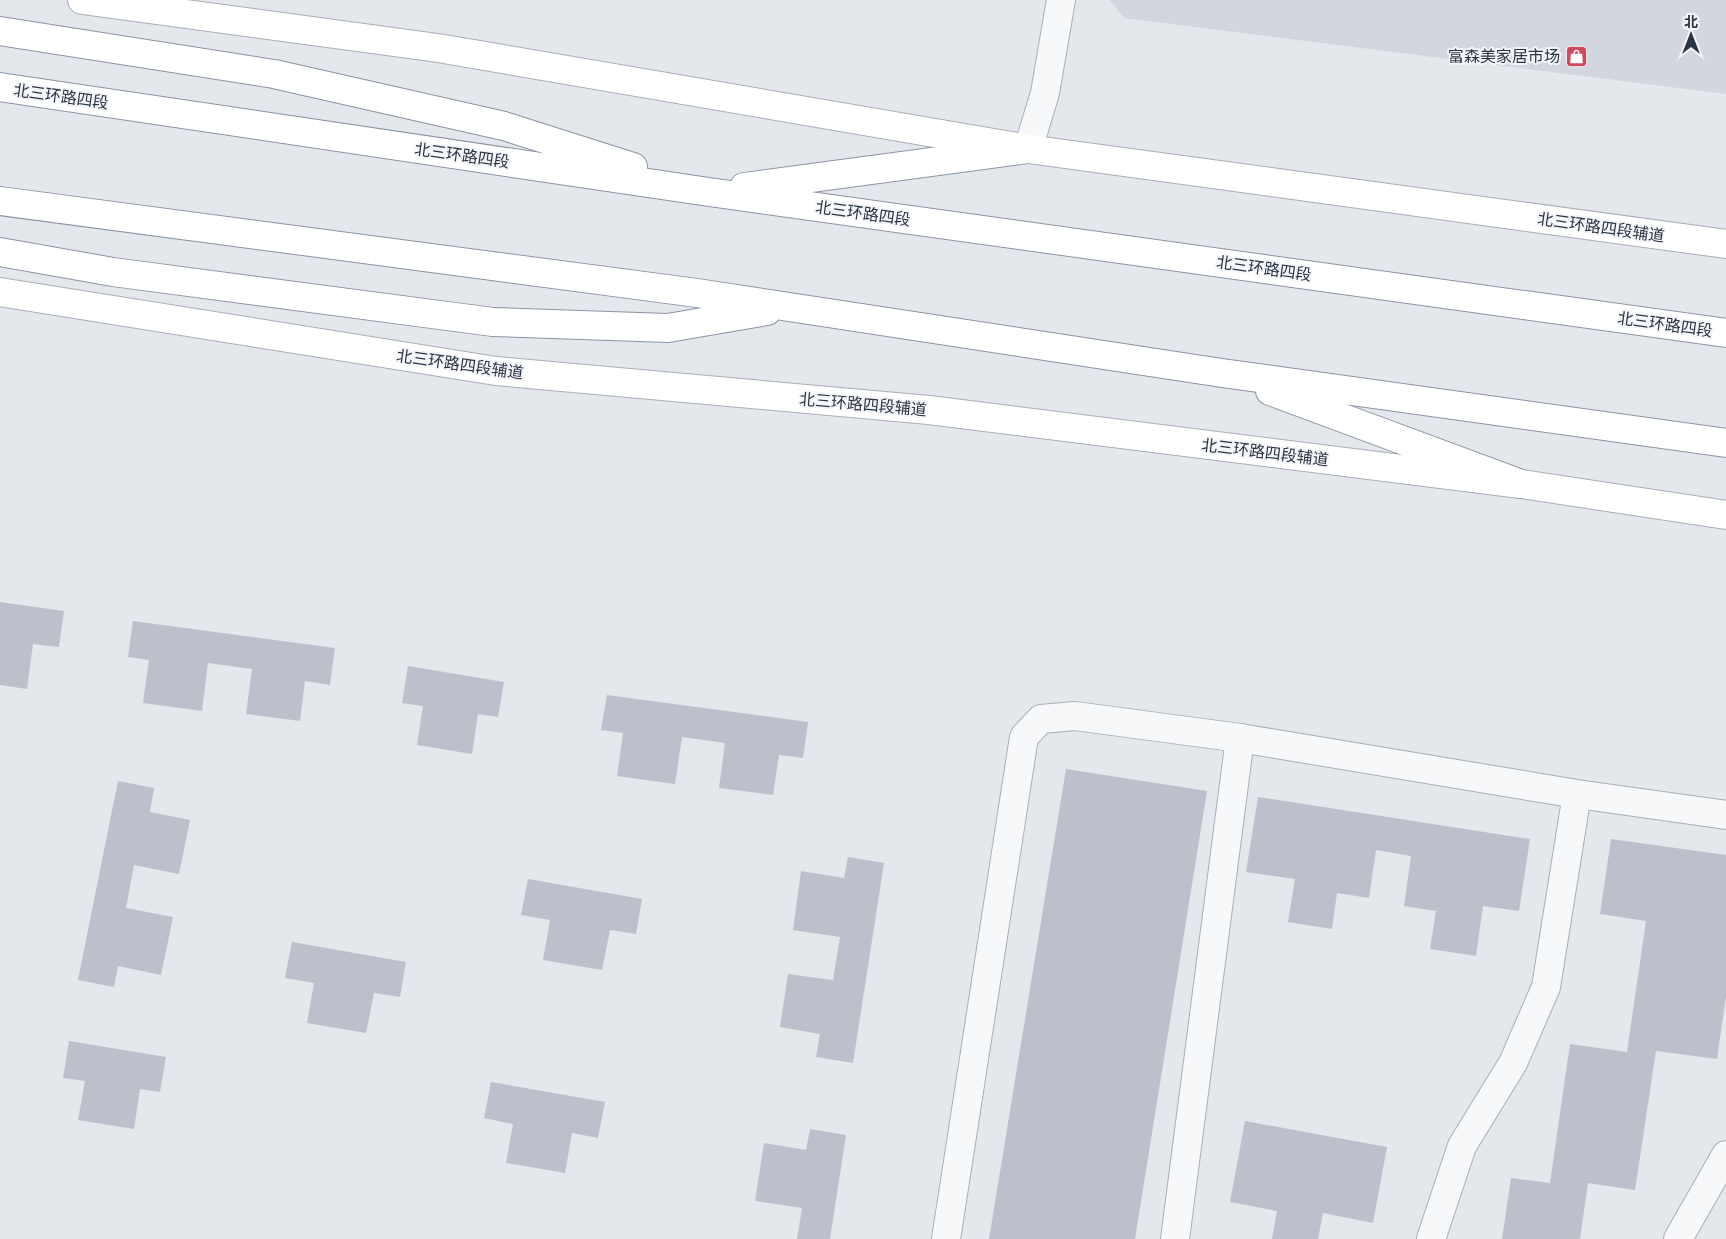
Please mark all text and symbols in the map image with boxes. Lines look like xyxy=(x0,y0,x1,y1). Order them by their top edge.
north arrow xyxy=(1666,10,1716,60)
text: 北 xyxy=(1684,13,1698,30)
shop icon: 富森美家居市场 xyxy=(1564,44,1588,68)
place label: 富森美家居市场 xyxy=(1448,46,1560,65)
street label: 北三环路四段 xyxy=(12,79,110,112)
street label: 北三环路四段 xyxy=(413,138,511,171)
street label: 北三环路四段 xyxy=(814,196,912,229)
street label: 北三环路四段辅道 xyxy=(1536,208,1666,245)
street label: 北三环路四段 xyxy=(1215,251,1313,284)
street label: 北三环路四段 xyxy=(1616,307,1714,340)
street label: 北三环路四段辅道 xyxy=(395,345,525,382)
street label: 北三环路四段辅道 xyxy=(798,388,928,419)
street label: 北三环路四段辅道 xyxy=(1200,434,1330,469)

